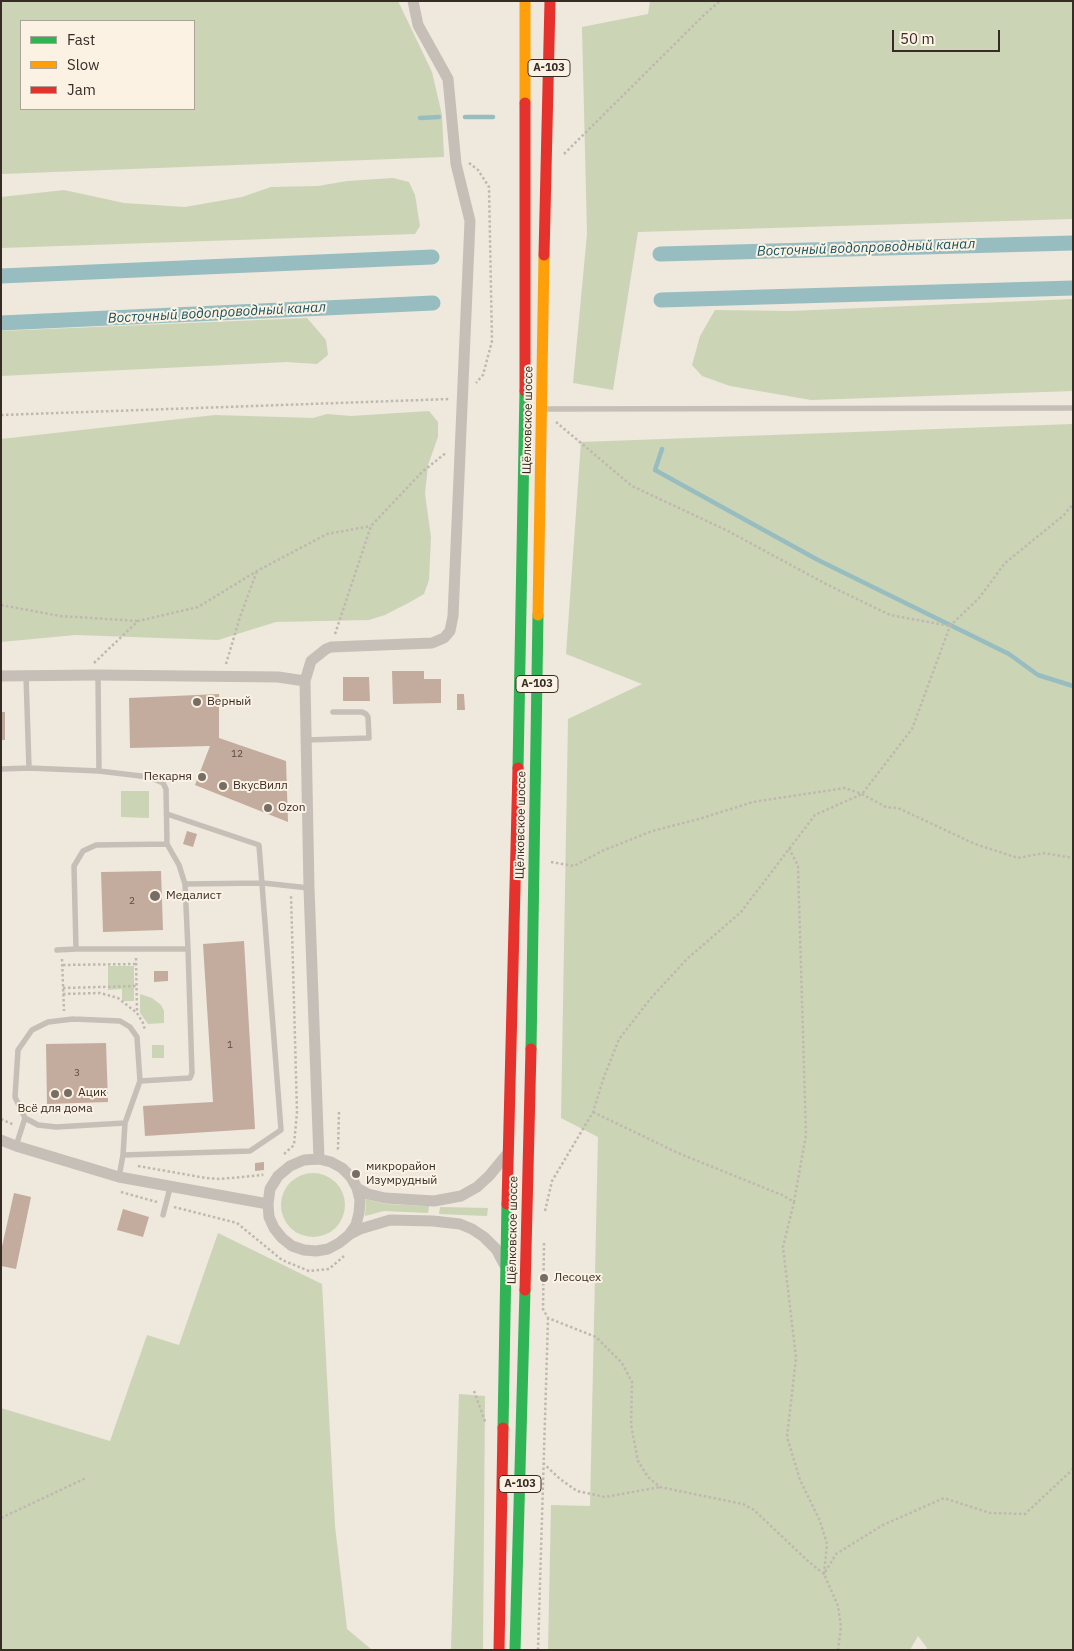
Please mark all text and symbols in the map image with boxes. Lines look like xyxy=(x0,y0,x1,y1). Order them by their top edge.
legend xyxy=(20,20,195,110)
scale bar xyxy=(894,20,1002,52)
text: 50 m xyxy=(900,29,935,48)
text: Fast xyxy=(67,30,95,49)
text: Slow xyxy=(67,55,100,74)
road number: А-103 xyxy=(528,59,570,76)
text: Jam xyxy=(67,80,96,99)
water label: Восточный водопроводный канал xyxy=(756,236,976,260)
water label: Восточный водопроводный канал xyxy=(107,299,327,327)
street label: Щёлковское шоссе xyxy=(520,366,536,474)
road number: А-103 xyxy=(516,676,558,692)
place label: Верный xyxy=(207,695,251,709)
marker: Верный xyxy=(191,696,203,708)
house number: 12 xyxy=(231,748,243,760)
place label: Пекарня xyxy=(144,770,192,784)
marker: Пекарня xyxy=(196,771,208,783)
street label: Щёлковское шоссе xyxy=(513,771,529,879)
place label: ВкусВилл xyxy=(233,779,288,793)
marker: ВкусВилл xyxy=(217,780,229,792)
place label: Ozon xyxy=(278,801,305,815)
marker: Ozon xyxy=(262,802,274,814)
marker: Медалист xyxy=(148,889,162,903)
place label: Медалист xyxy=(166,889,222,903)
house number: 2 xyxy=(129,895,135,907)
house number: 1 xyxy=(227,1039,233,1051)
house number: 3 xyxy=(74,1067,80,1079)
place label: Ацик xyxy=(78,1086,107,1100)
marker: Ацик xyxy=(62,1087,74,1099)
marker: Всё для дома xyxy=(49,1088,61,1100)
place label: Всё для дома xyxy=(17,1102,93,1116)
place label: микрорайон Изумрудный xyxy=(366,1160,437,1188)
marker: микрорайон Изумрудный xyxy=(350,1168,362,1180)
street label: Щёлковское шоссе xyxy=(505,1176,521,1284)
place label: Лесоцех xyxy=(554,1271,601,1285)
marker: Лесоцех xyxy=(538,1272,550,1284)
road number: А-103 xyxy=(499,1476,541,1492)

